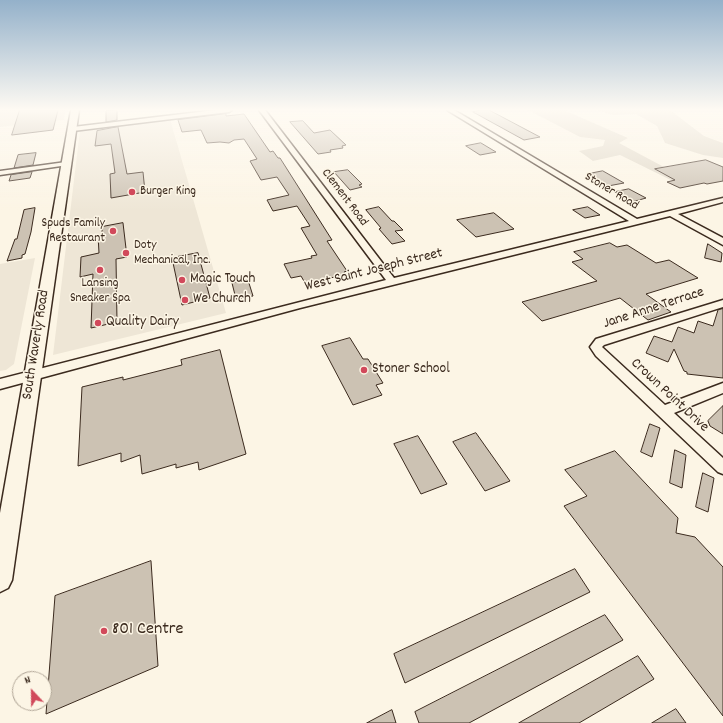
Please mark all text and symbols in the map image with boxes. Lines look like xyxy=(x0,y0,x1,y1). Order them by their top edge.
street label: Clement Road xyxy=(317,166,371,230)
street label: Stoner Road xyxy=(581,170,641,214)
place label: Burger King xyxy=(140,184,196,200)
marker: Burger King xyxy=(127,187,137,197)
place label: Spuds Family Restaurant xyxy=(42,216,105,247)
marker: Spuds Family Restaurant xyxy=(108,226,118,236)
place label: Doty Mechanical, Inc. xyxy=(134,238,210,269)
street label: West Saint Joseph Street xyxy=(303,245,445,297)
marker: Doty Mechanical, Inc. xyxy=(121,248,131,258)
marker: Lansing Sneaker Spa xyxy=(95,265,105,275)
place label: Magic Touch xyxy=(190,271,255,289)
marker: Magic Touch xyxy=(177,275,187,285)
place label: Lansing Sneaker Spa xyxy=(70,276,130,307)
street label: Jane Anne Terrace xyxy=(601,284,707,334)
street label: South Waverly Road xyxy=(19,289,55,401)
place label: We Church xyxy=(193,291,251,309)
marker: We Church xyxy=(180,295,190,305)
place label: Quality Dairy xyxy=(106,314,179,332)
marker: Quality Dairy xyxy=(93,318,103,328)
street label: Crown Point Drive xyxy=(626,355,712,437)
place label: Stoner School xyxy=(372,361,450,379)
marker: Stoner School xyxy=(359,365,369,375)
place label: 801 Centre xyxy=(112,620,183,642)
marker: 801 Centre xyxy=(99,626,109,636)
north arrow xyxy=(12,671,52,711)
text: N xyxy=(22,672,33,689)

